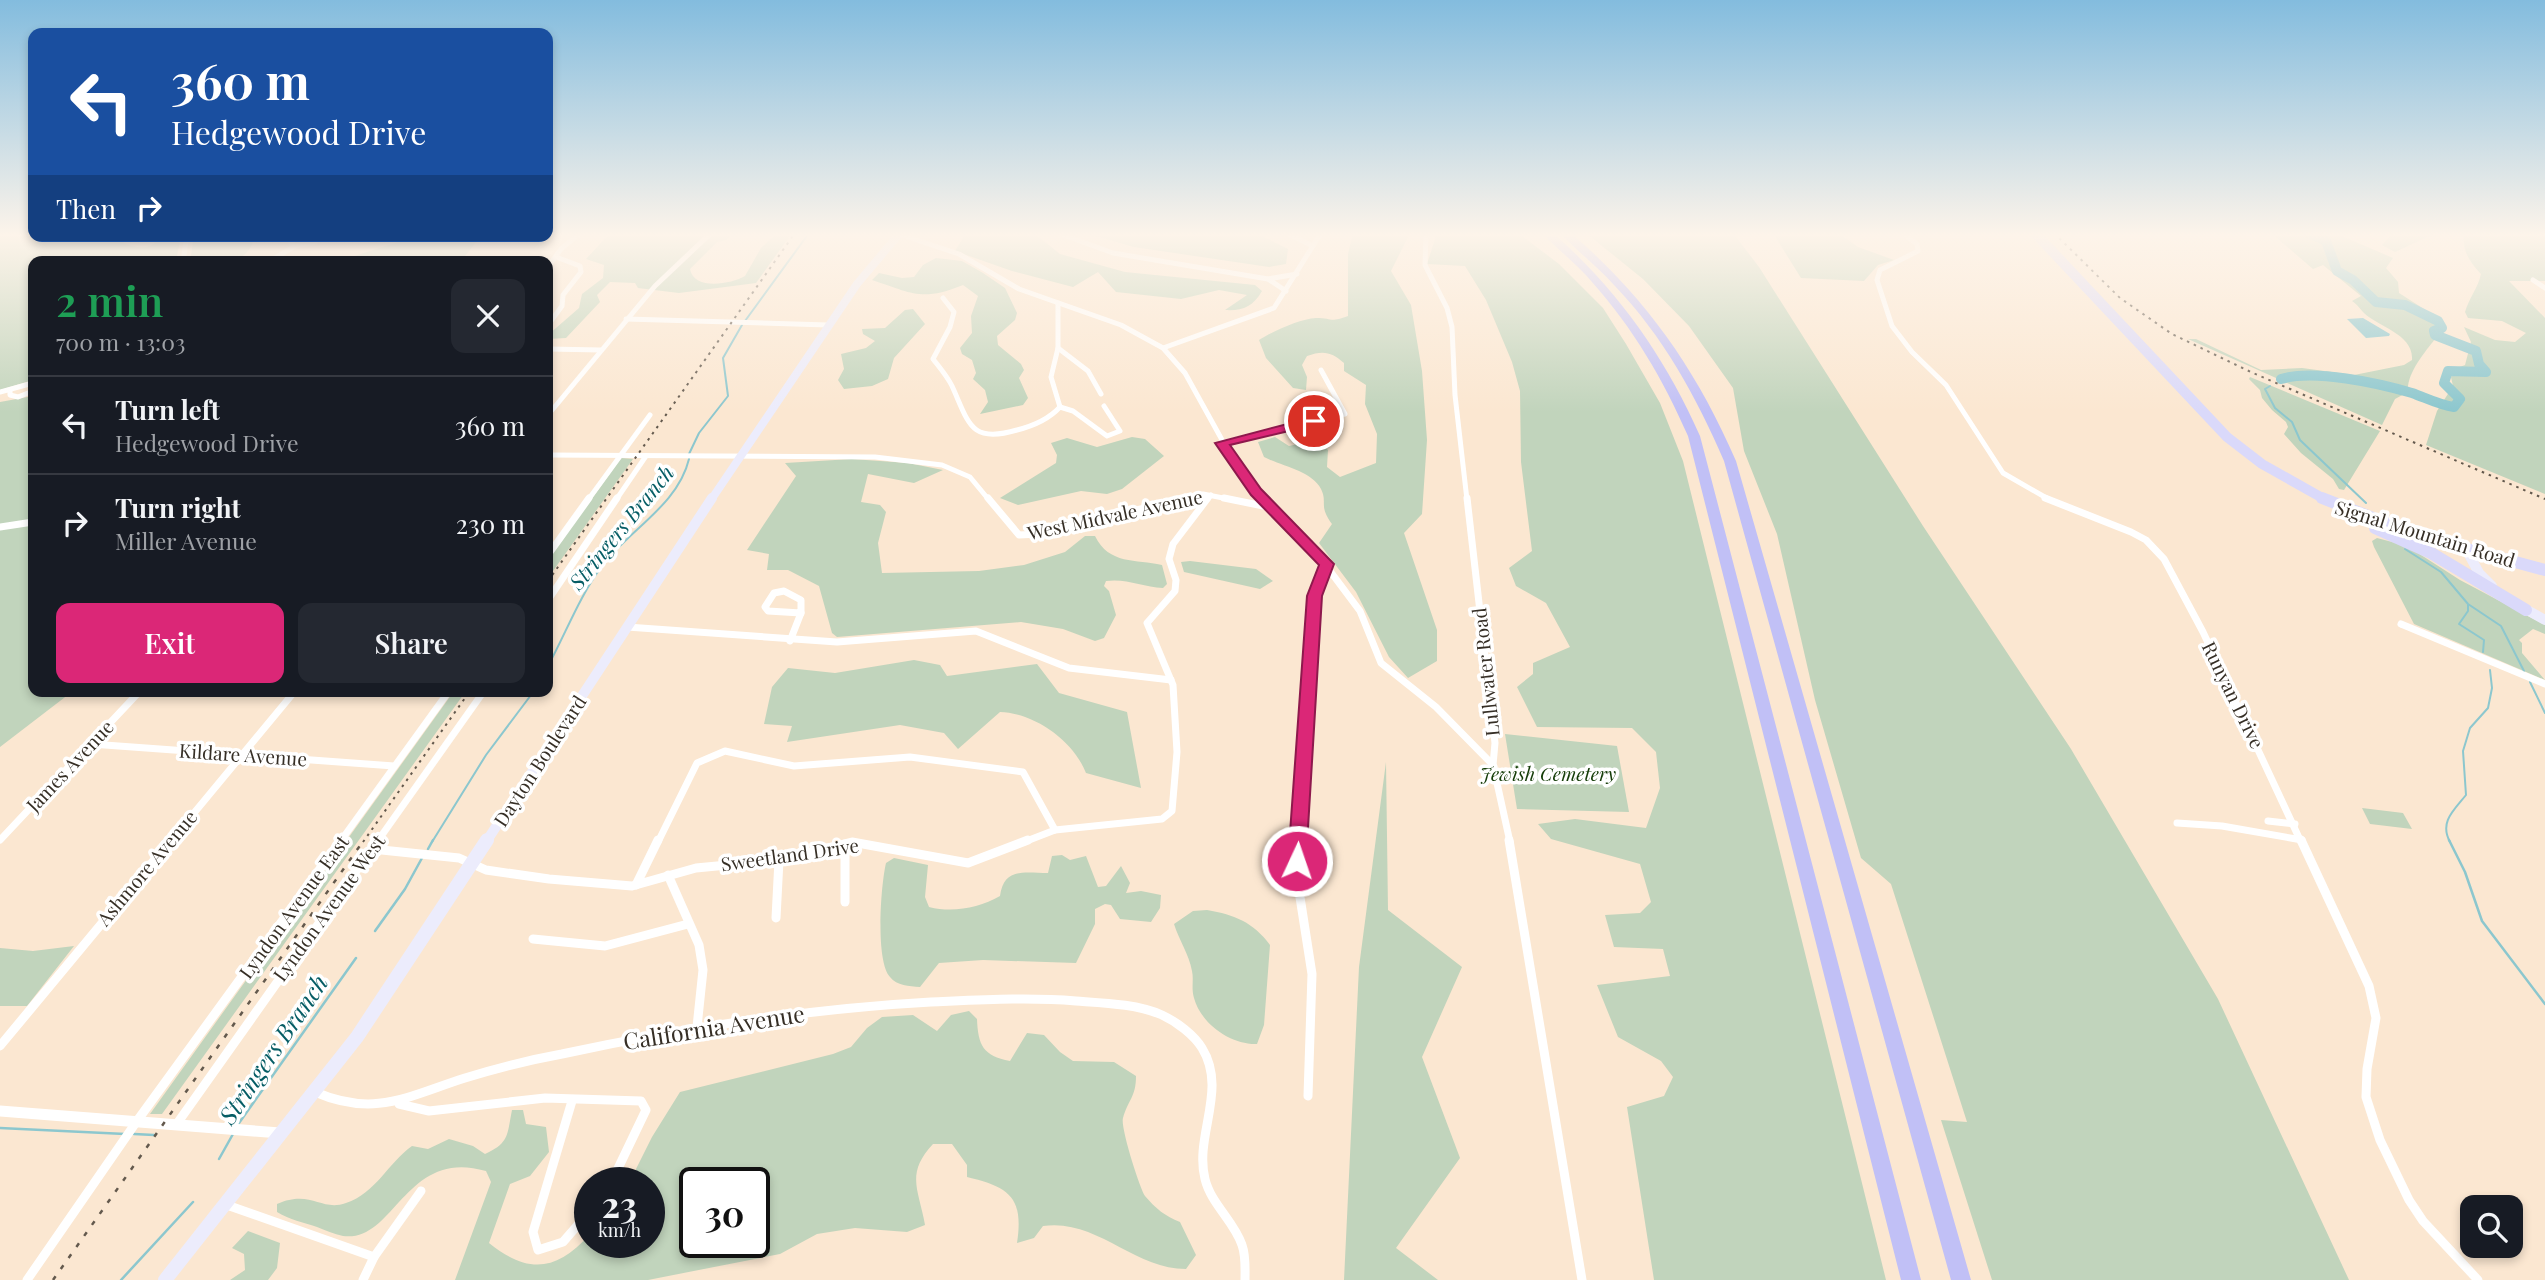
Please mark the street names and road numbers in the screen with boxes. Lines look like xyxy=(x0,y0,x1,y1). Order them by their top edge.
street label: West Midvale Avenue xyxy=(1024,483,1205,546)
street label: Signal Mountain Road xyxy=(2332,493,2518,573)
street label: Lullwater Road xyxy=(1465,606,1505,738)
street label: Runyan Drive xyxy=(2197,637,2271,752)
street label: Dayton Boulevard xyxy=(487,690,591,831)
street label: James Avenue xyxy=(19,714,119,818)
street label: Kildare Avenue xyxy=(178,737,308,771)
street label: Ashmore Avenue xyxy=(90,804,202,931)
street label: Lyndon Avenue East xyxy=(232,829,354,983)
street label: Lyndon Avenue West xyxy=(266,829,390,986)
street label: Sweetland Drive xyxy=(719,831,861,877)
street label: California Avenue xyxy=(621,997,807,1056)

